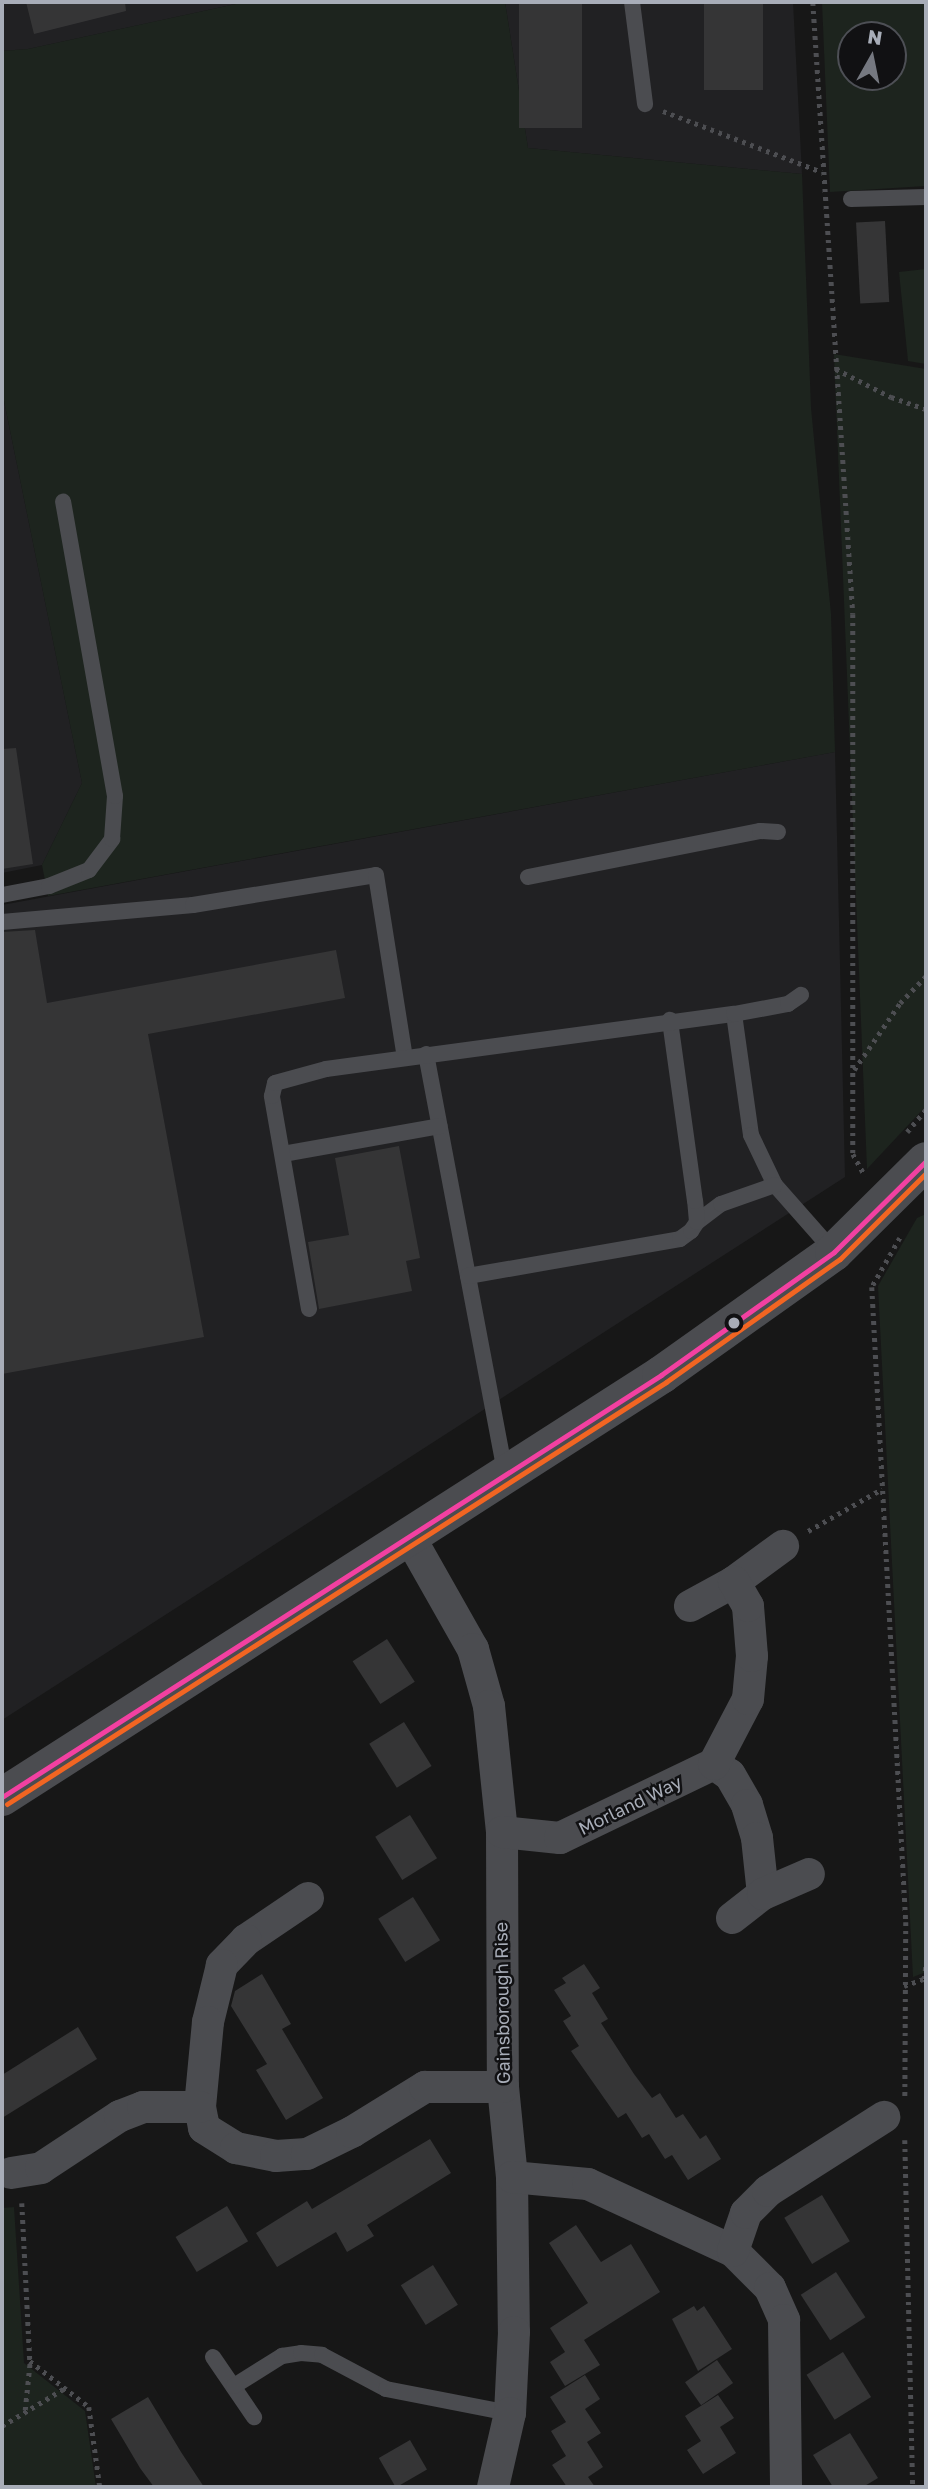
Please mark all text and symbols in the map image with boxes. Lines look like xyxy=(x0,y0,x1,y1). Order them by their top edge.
north arrow xyxy=(837,21,907,91)
text: N xyxy=(866,24,884,49)
unlabelled marker xyxy=(727,1316,741,1330)
street label: Morland Way xyxy=(575,1771,685,1839)
street label: Gainsborough Rise xyxy=(490,1922,514,2084)

